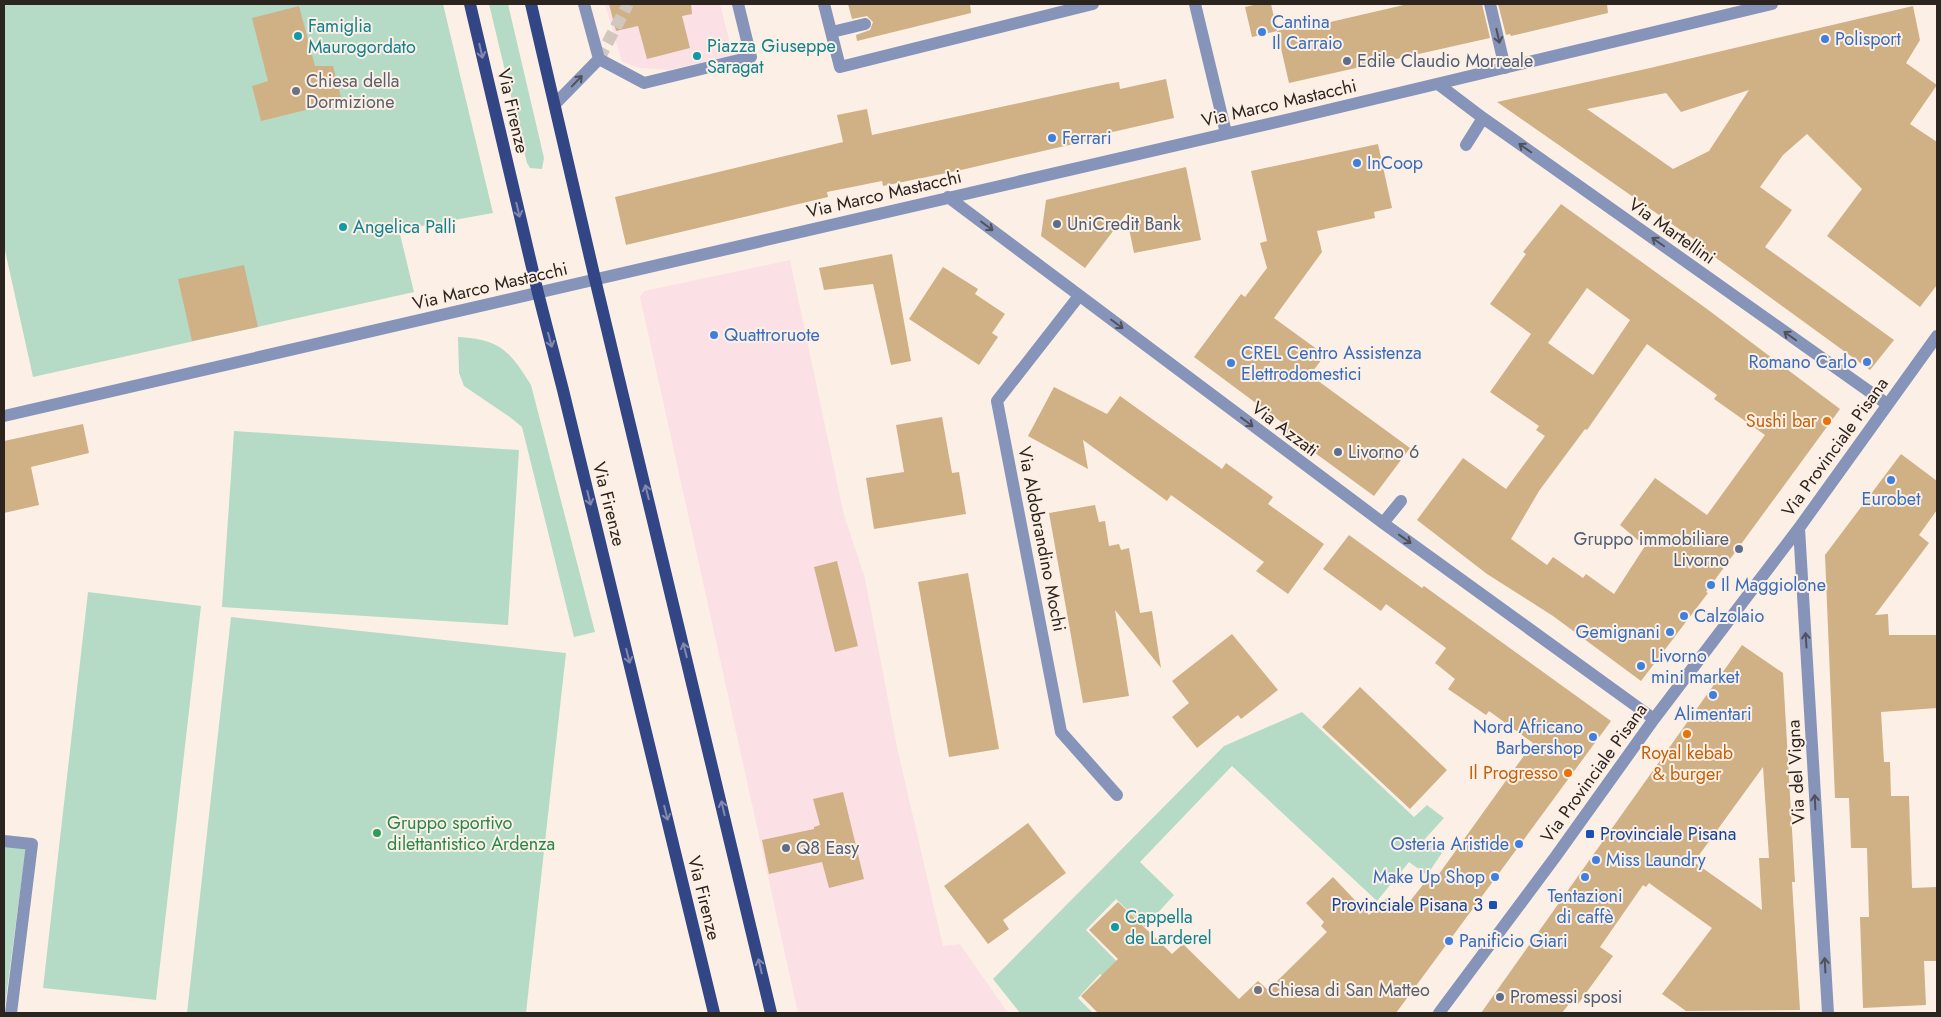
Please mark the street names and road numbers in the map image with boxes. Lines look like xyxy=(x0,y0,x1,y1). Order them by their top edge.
street label: Via Firenze xyxy=(491,66,535,156)
street label: Via Marco Mastacchi xyxy=(1199,73,1359,133)
street label: Via Marco Mastacchi xyxy=(804,164,964,224)
street label: Via Martellini xyxy=(1623,191,1721,271)
street label: Via Marco Mastacchi xyxy=(410,256,570,316)
street label: Via Provinciale Pisana xyxy=(1775,372,1895,522)
street label: Via Azzati xyxy=(1246,395,1324,463)
street label: Via Aldobrandino Mochi xyxy=(1011,444,1073,634)
street label: Via Firenze xyxy=(586,459,632,549)
street label: Via Provinciale Pisana xyxy=(1534,698,1654,848)
street label: Via del Vigna xyxy=(1780,719,1812,825)
street label: Via Firenze xyxy=(681,853,727,943)

